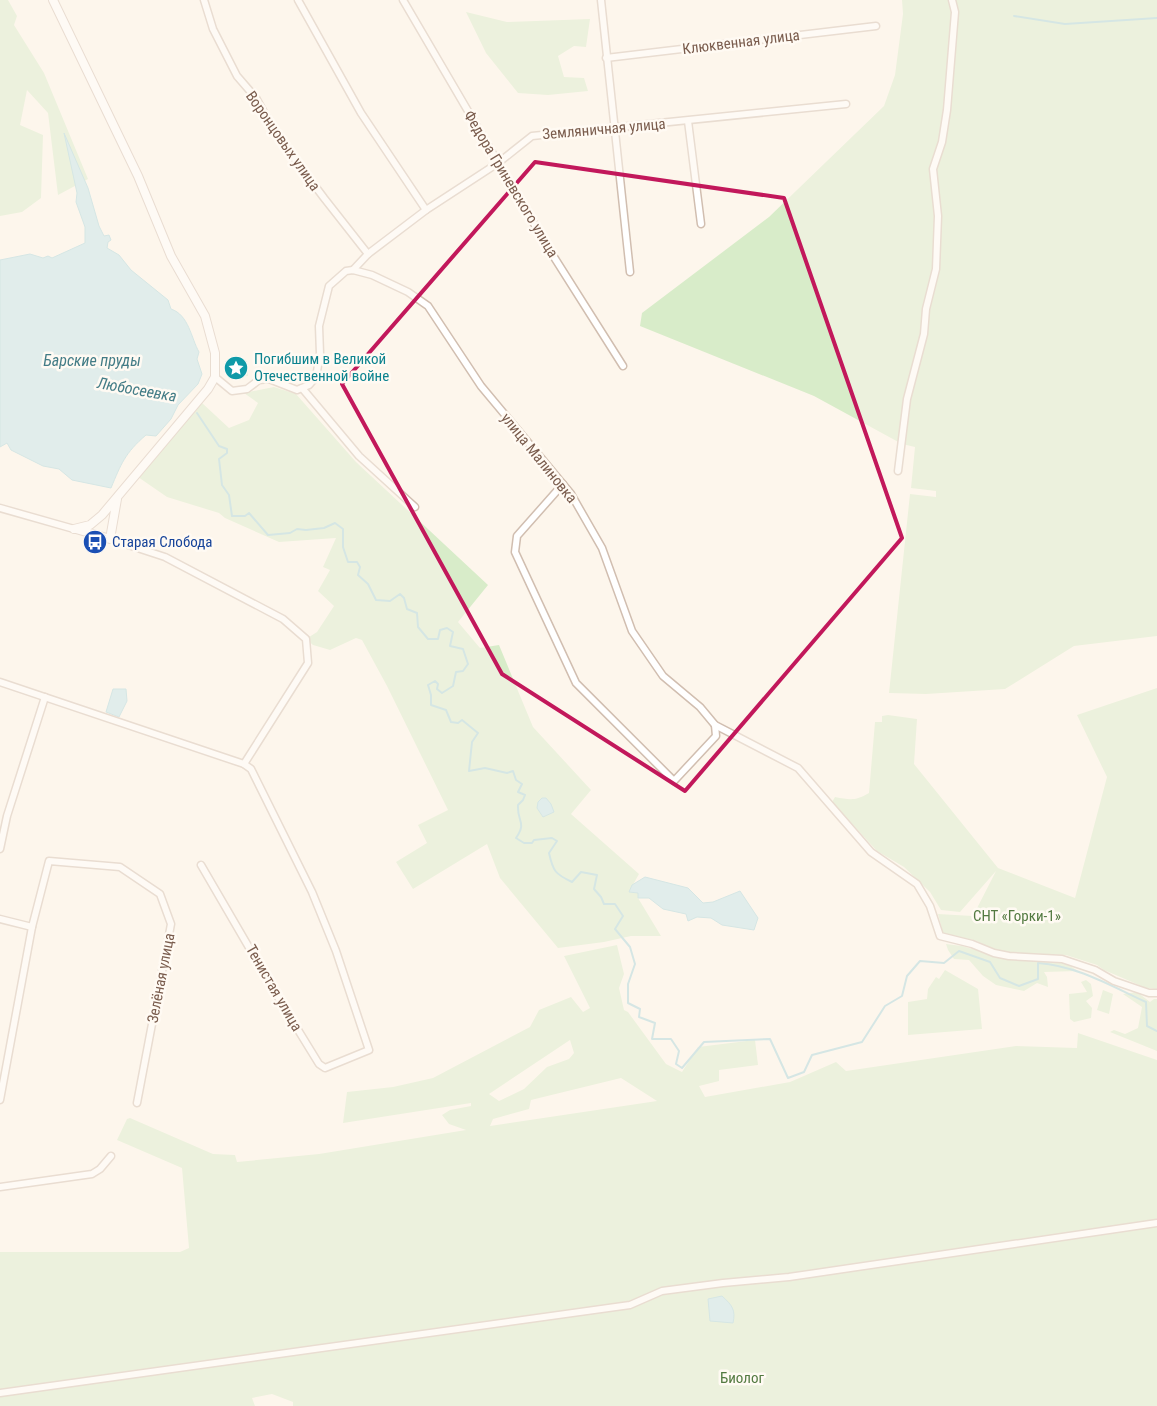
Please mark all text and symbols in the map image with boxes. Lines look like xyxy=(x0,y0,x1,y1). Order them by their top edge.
street label: Клюквенная улица xyxy=(681,26,801,58)
street label: Воронцовых улица xyxy=(242,88,324,194)
street label: Федора Гриневского улица xyxy=(460,107,562,261)
street label: Земляничная улица xyxy=(542,115,666,143)
place label: Погибшим в Великой Отечественной войне xyxy=(254,350,389,385)
water label: Барские пруды xyxy=(43,351,141,370)
place icon: Погибшим в Великой Отечественной войне xyxy=(223,355,249,381)
water label: Любосеевка xyxy=(95,373,178,406)
street label: улица Малиновка xyxy=(497,409,581,507)
bus stop icon: Старая Слобода xyxy=(82,529,108,555)
place label: Старая Слобода xyxy=(112,533,212,551)
park label: СНТ «Горки-1» xyxy=(973,907,1061,925)
street label: Зелёная улица xyxy=(143,931,179,1025)
street label: Тенистая улица xyxy=(242,942,306,1034)
park label: Биолог xyxy=(720,1369,764,1387)

